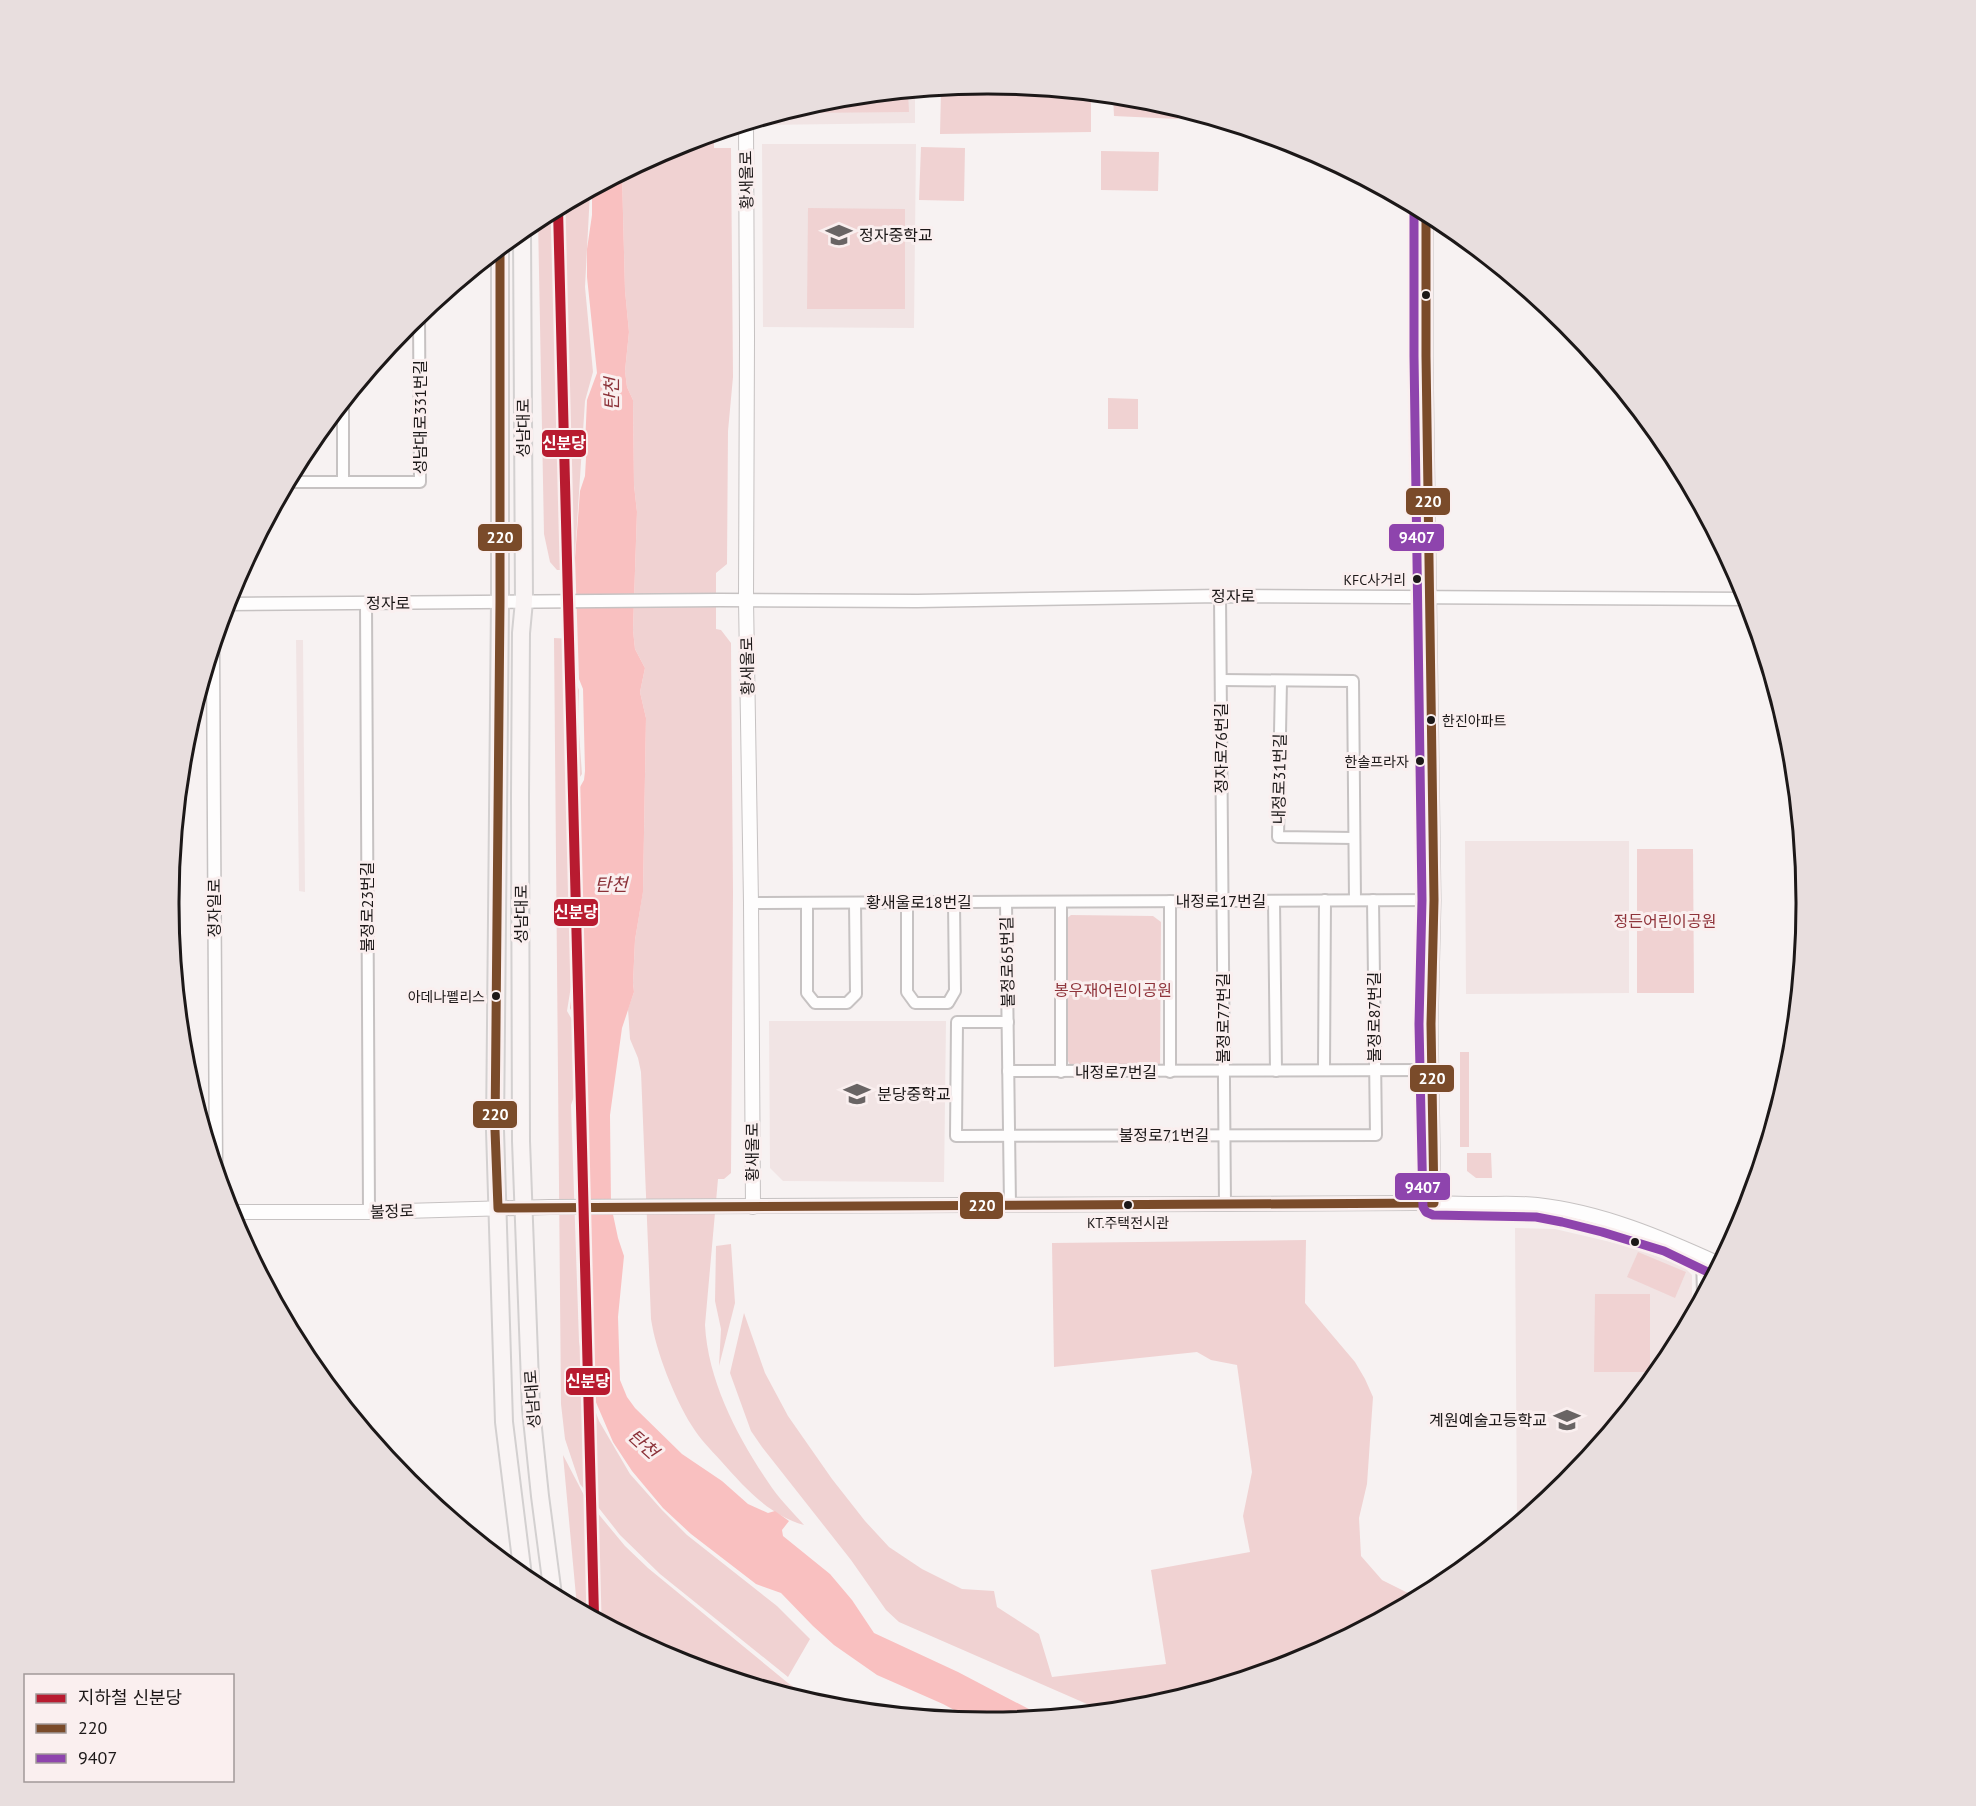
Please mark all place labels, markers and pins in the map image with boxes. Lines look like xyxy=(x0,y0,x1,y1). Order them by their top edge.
school or university icon: 정자중학교 xyxy=(824,220,854,250)
place label: 정자중학교 xyxy=(859,225,933,245)
unlabelled marker xyxy=(1420,289,1432,301)
place label: KFC사거리 xyxy=(1344,571,1406,589)
marker: KFC사거리 xyxy=(1411,573,1423,585)
place label: 한진아파트 xyxy=(1442,712,1507,730)
marker: 한진아파트 xyxy=(1425,714,1437,726)
place label: 한솔프라자 xyxy=(1345,753,1409,771)
marker: 한솔프라자 xyxy=(1414,755,1426,767)
place label: 아데나펠리스 xyxy=(408,988,485,1006)
marker: 아데나펠리스 xyxy=(490,990,502,1002)
school or university icon: 분당중학교 xyxy=(842,1079,872,1109)
place label: 분당중학교 xyxy=(877,1084,951,1104)
marker: KT.주택전시관 xyxy=(1122,1199,1134,1211)
place label: KT.주택전시관 xyxy=(1087,1214,1169,1232)
unlabelled marker xyxy=(1629,1236,1641,1248)
school or university icon: 계원예술고등학교 xyxy=(1552,1405,1582,1435)
place label: 계원예술고등학교 xyxy=(1429,1410,1547,1430)

